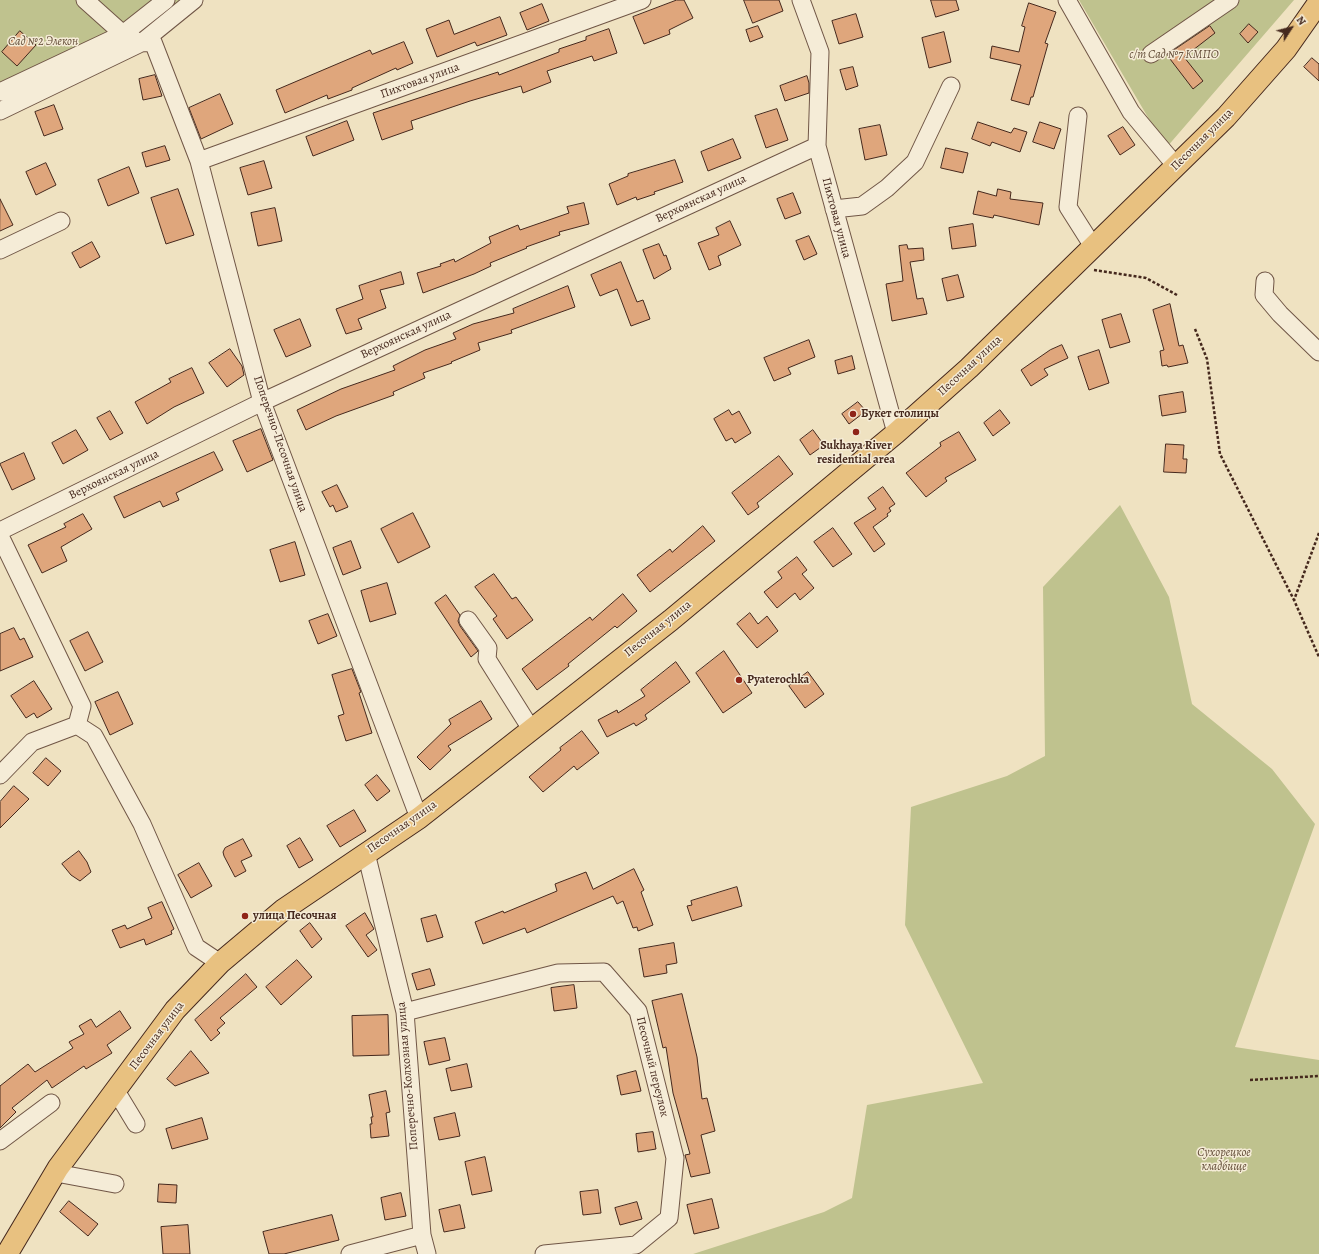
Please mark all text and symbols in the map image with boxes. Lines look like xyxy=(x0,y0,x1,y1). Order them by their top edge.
north arrow xyxy=(1271,8,1311,48)
text: N xyxy=(1293,13,1310,28)
park label: Сад №2 Элекон xyxy=(8,35,78,49)
park label: с/т Сад №7 КМПО xyxy=(1129,48,1219,62)
street label: Пихтовая улица xyxy=(379,60,461,102)
street label: Песочная улица xyxy=(1168,106,1236,174)
street label: Верхоянская улица xyxy=(653,172,749,226)
street label: Пихтовая улица xyxy=(818,176,854,260)
street label: Верхоянская улица xyxy=(358,308,454,362)
street label: Песочная улица xyxy=(935,333,1005,399)
street label: Поперечно-Песочная улица xyxy=(250,374,310,514)
place label: Букет столицы xyxy=(861,407,939,421)
marker: Букет столицы xyxy=(848,409,858,419)
marker: Sukhaya River residential area xyxy=(851,427,861,437)
place label: Sukhaya River residential area xyxy=(817,439,895,467)
street label: Верхоянская улица xyxy=(67,447,161,503)
street label: Песочная улица xyxy=(622,598,694,660)
place label: Pyaterochka xyxy=(747,673,809,687)
marker: Pyaterochka xyxy=(734,675,744,685)
street label: Песочная улица xyxy=(364,798,440,856)
place label: улица Песочная xyxy=(253,909,337,923)
marker: улица Песочная xyxy=(240,911,250,921)
street label: Песочная улица xyxy=(127,999,187,1073)
street label: Поперечно-Колхозная улица xyxy=(394,1001,422,1151)
street label: Песочный переулок xyxy=(633,1015,671,1119)
park label: Сухорецкое кладбище xyxy=(1197,1146,1251,1174)

